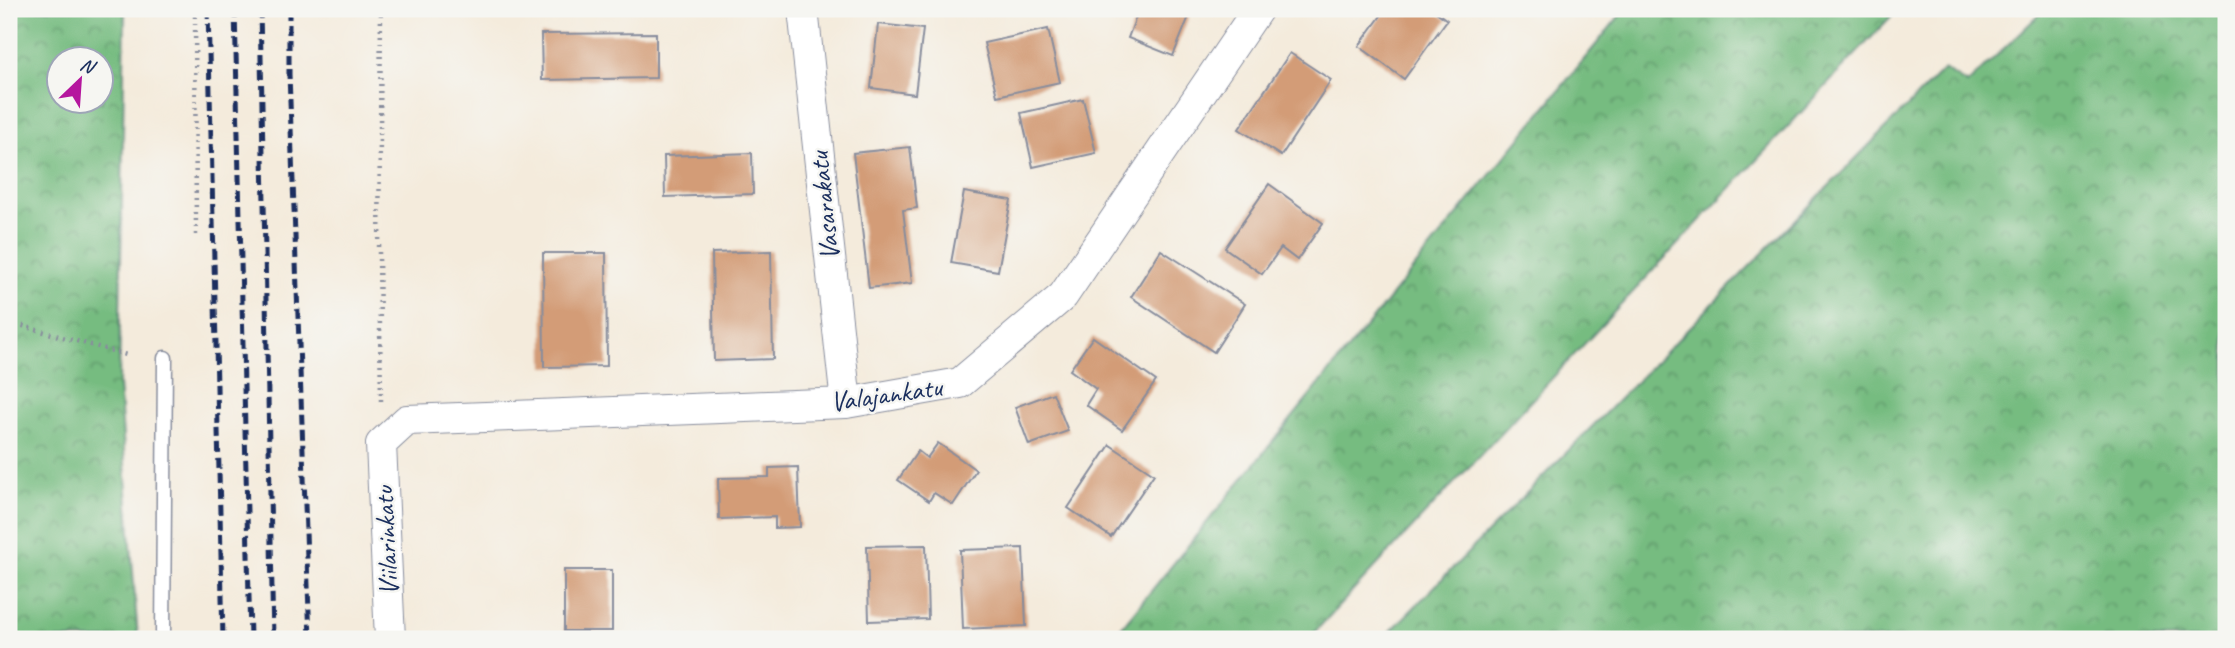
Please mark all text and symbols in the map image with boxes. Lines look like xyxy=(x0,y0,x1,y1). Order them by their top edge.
north arrow xyxy=(46,46,116,116)
text: N xyxy=(76,52,100,80)
street label: Vasarakatu xyxy=(801,148,847,262)
street label: Valajankatu xyxy=(828,369,946,419)
street label: Viilarinkatu xyxy=(366,484,406,597)

